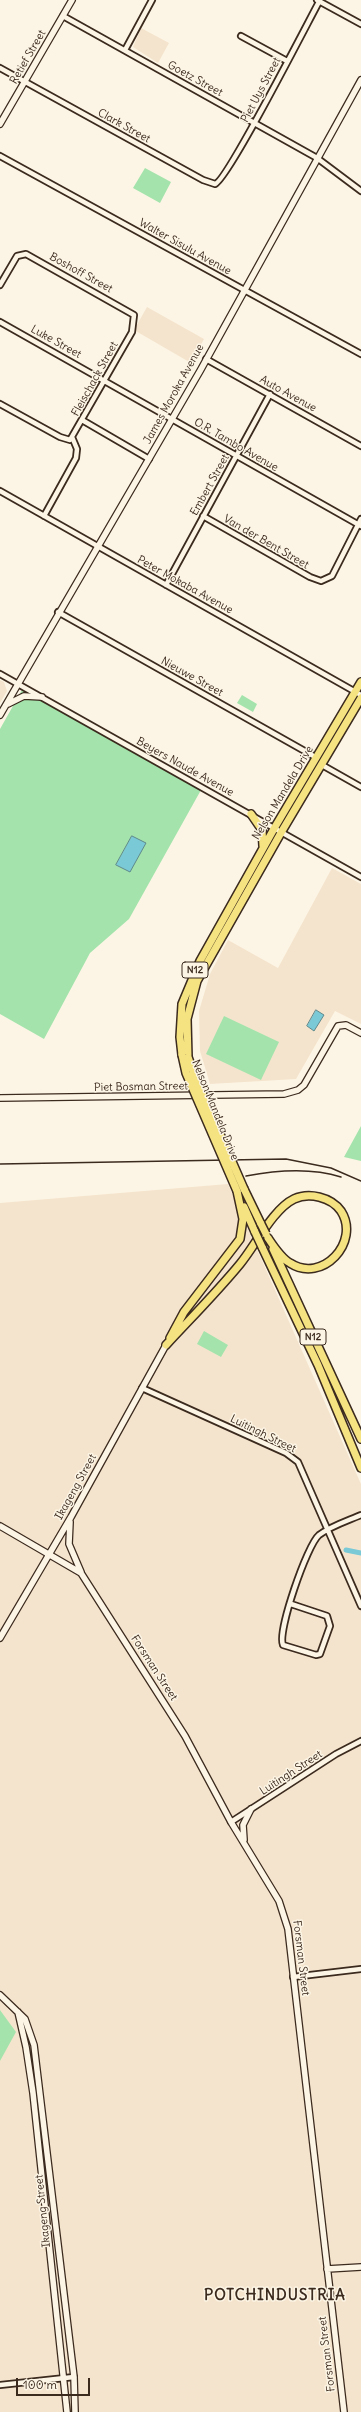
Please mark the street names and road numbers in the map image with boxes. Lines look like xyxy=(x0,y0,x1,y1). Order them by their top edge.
street label: Retief Street xyxy=(7,28,49,86)
street label: Piet Uys Street xyxy=(238,55,284,125)
street label: Goetz Street xyxy=(165,58,225,100)
street label: Clark Street xyxy=(95,106,153,146)
street label: Walter Sisulu Avenue xyxy=(137,216,233,278)
street label: Boshoff Street xyxy=(47,250,115,296)
street label: Luke Street xyxy=(28,323,84,361)
street label: Fleischack Street xyxy=(69,339,121,419)
street label: James Moroka Avenue xyxy=(141,342,207,446)
street label: Auto Avenue xyxy=(257,373,319,415)
street label: O.R. Tambo Avenue xyxy=(191,415,281,475)
street label: Embert Street xyxy=(188,452,232,518)
street label: Van der Bent Street xyxy=(221,512,311,572)
street label: Peter Mokaba Avenue xyxy=(135,553,235,617)
street label: Nieuwe Street xyxy=(159,655,225,699)
street label: Beyers Naude Avenue xyxy=(134,735,236,799)
street label: Nelson Mandela Drive xyxy=(250,744,316,842)
road number: N12 xyxy=(182,962,208,978)
street label: Nelson Mandela Drive xyxy=(189,1058,241,1162)
street label: Piet Bosman Street xyxy=(94,1080,188,1094)
road number: N12 xyxy=(300,1329,326,1345)
street label: Luitingh Street xyxy=(228,1412,298,1456)
street label: Ikageng Street xyxy=(53,1452,99,1522)
street label: Forsman Street xyxy=(128,1633,180,1703)
street label: Luitingh Street xyxy=(257,1748,325,1798)
street label: Forsman Street xyxy=(290,1920,312,1996)
street label: Ikageng Street xyxy=(33,2174,53,2248)
street label: Forsman Street xyxy=(316,2316,338,2392)

